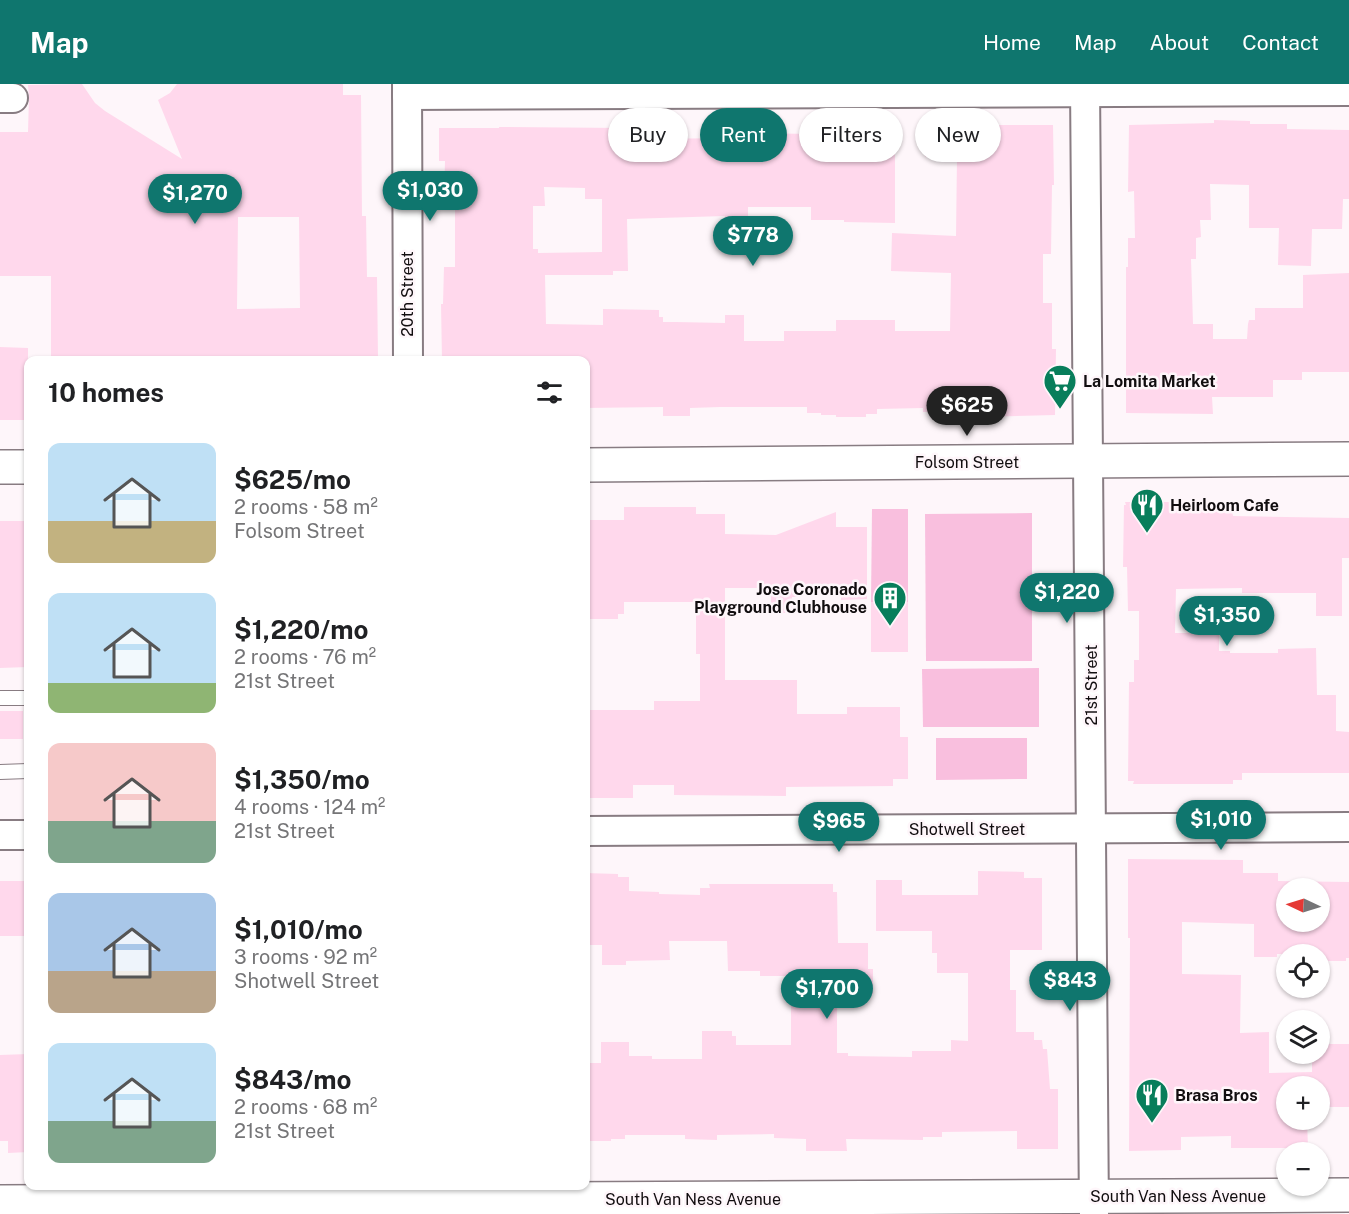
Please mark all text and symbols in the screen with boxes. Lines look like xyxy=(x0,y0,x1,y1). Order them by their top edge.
text: Map xyxy=(30,26,89,59)
text: Home xyxy=(983,30,1041,55)
text: Map xyxy=(1074,30,1117,55)
text: About xyxy=(1150,30,1209,55)
text: Contact xyxy=(1242,30,1319,55)
chip: Buy xyxy=(608,108,688,162)
chip: Rent xyxy=(700,108,787,162)
chip: Filters xyxy=(799,108,903,162)
chip: New xyxy=(915,108,1001,162)
pin: $1,030 xyxy=(381,171,479,222)
pin: $1,270 xyxy=(146,174,244,225)
text: $1,030 xyxy=(397,178,463,202)
text: $1,270 xyxy=(162,181,228,205)
pin: $778 xyxy=(717,216,789,267)
text: $778 xyxy=(727,223,779,247)
street label: 20th Street xyxy=(398,251,417,337)
supermarket icon: La Lomita Market xyxy=(1042,363,1078,410)
place label: La Lomita Market xyxy=(1083,372,1216,391)
icon: filters xyxy=(533,376,566,409)
text: 10 homes xyxy=(48,377,164,408)
pin: $625 xyxy=(931,386,1003,437)
text: $625 xyxy=(940,393,994,417)
street label: Folsom Street xyxy=(915,453,1019,472)
text: $625/mo xyxy=(234,464,351,495)
icon: home xyxy=(96,467,168,539)
restaurant icon: Heirloom Cafe xyxy=(1129,487,1165,534)
text: 2 rooms · 58 m² xyxy=(234,495,378,519)
place label: Heirloom Cafe xyxy=(1170,496,1279,515)
text: Folsom Street xyxy=(234,519,365,543)
pin: $1,220 xyxy=(1018,573,1116,624)
place label: Jose Coronado Playground Clubhouse xyxy=(694,580,867,617)
building icon: Jose Coronado Playground Clubhouse xyxy=(872,580,908,627)
text: $1,220 xyxy=(1034,580,1100,604)
pin: $1,350 xyxy=(1178,596,1276,647)
text: $1,350 xyxy=(1193,603,1261,627)
text: $1,220/mo xyxy=(234,614,368,645)
icon: home xyxy=(96,617,168,689)
text: 2 rooms · 76 m² xyxy=(234,645,376,669)
street label: 21st Street xyxy=(1082,645,1101,725)
text: 21st Street xyxy=(234,669,335,693)
text: $1,350/mo xyxy=(234,764,370,795)
icon: home xyxy=(96,767,168,839)
text: 4 rooms · 124 m² xyxy=(234,795,385,819)
pin: $1,010 xyxy=(1172,800,1270,851)
pin: $965 xyxy=(803,802,875,853)
text: $1,010 xyxy=(1190,807,1252,831)
text: $965 xyxy=(812,809,866,833)
text: 21st Street xyxy=(234,819,335,843)
street label: Shotwell Street xyxy=(909,820,1025,839)
north arrow xyxy=(1276,878,1330,932)
map controls xyxy=(1276,878,1330,1196)
text: $1,010/mo xyxy=(234,914,363,945)
icon: home xyxy=(96,917,168,989)
button: locate xyxy=(1276,944,1330,998)
text: 3 rooms · 92 m² xyxy=(234,945,377,969)
pin: $843 xyxy=(1034,961,1106,1012)
text: $843 xyxy=(1043,968,1097,992)
text: Shotwell Street xyxy=(234,969,379,993)
pin: $1,700 xyxy=(778,969,876,1020)
text: $1,700 xyxy=(795,976,859,1000)
button: layers xyxy=(1276,1010,1330,1064)
text: $843/mo xyxy=(234,1064,352,1095)
icon: home xyxy=(96,1067,168,1139)
button: + xyxy=(1276,1076,1330,1130)
restaurant icon: Brasa Bros xyxy=(1134,1077,1170,1124)
place label: Brasa Bros xyxy=(1175,1086,1258,1105)
text: 2 rooms · 68 m² xyxy=(234,1095,377,1119)
text: 21st Street xyxy=(234,1119,335,1143)
button: − xyxy=(1276,1142,1330,1196)
street label: South Van Ness Avenue xyxy=(1090,1187,1266,1206)
street label: South Van Ness Avenue xyxy=(605,1190,781,1209)

